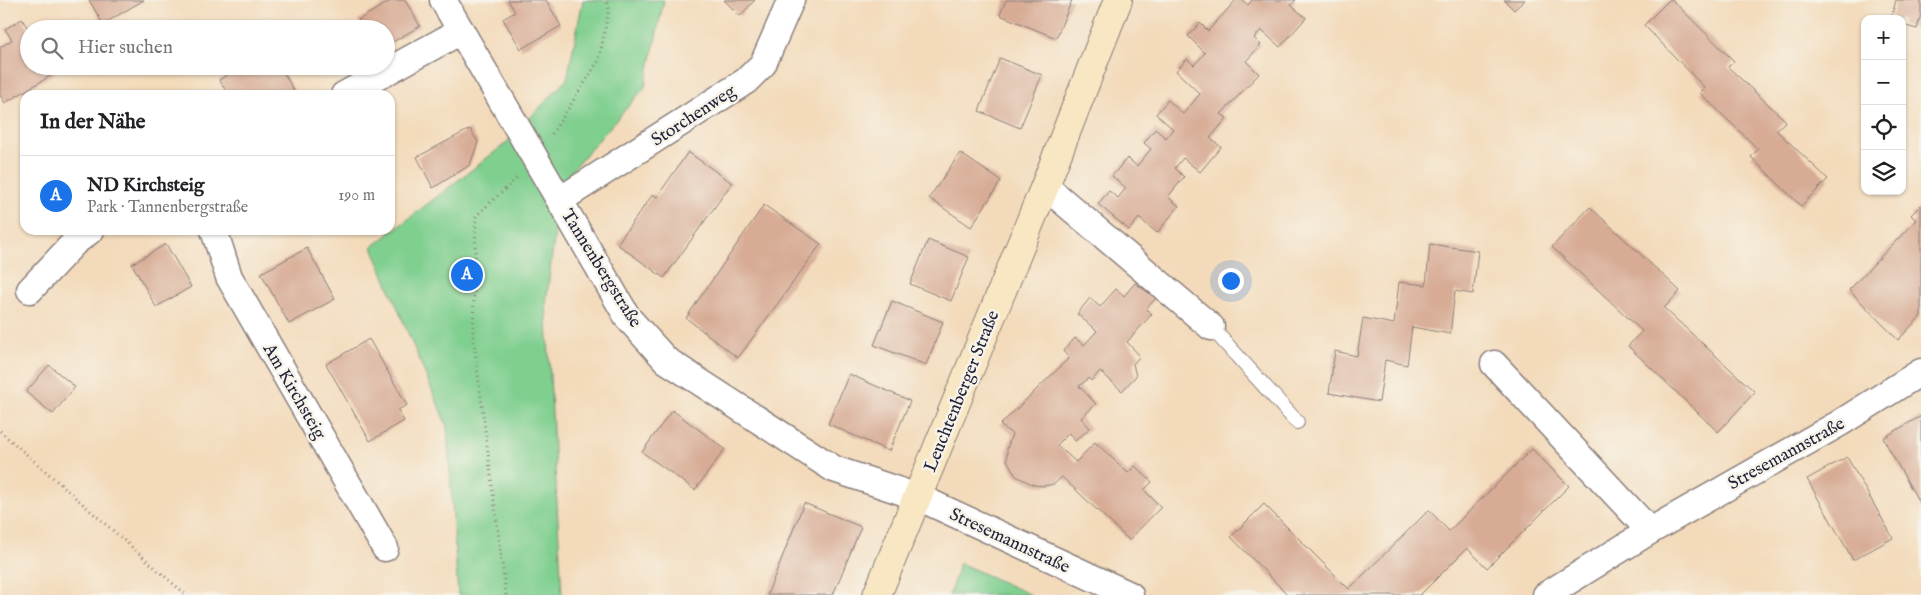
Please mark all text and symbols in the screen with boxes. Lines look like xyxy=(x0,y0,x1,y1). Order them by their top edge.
map controls xyxy=(1861,15,1906,195)
button: + xyxy=(1861,15,1906,60)
search box xyxy=(20,20,395,75)
icon: search xyxy=(38,34,66,62)
text: Hier suchen xyxy=(78,36,173,60)
button: − xyxy=(1861,60,1906,105)
street label: Storchenweg xyxy=(647,80,741,152)
button: locate xyxy=(1861,105,1906,150)
text: In der Nähe xyxy=(40,109,146,136)
button: layers xyxy=(1861,150,1906,195)
text: ND Kirchsteig xyxy=(87,174,204,198)
text: A xyxy=(51,186,61,206)
text: 190 m xyxy=(338,186,375,206)
text: Park · Tannenbergstraße xyxy=(87,198,248,218)
street label: Tannenbergstraße xyxy=(555,205,646,332)
pin: A xyxy=(451,256,483,294)
your location xyxy=(1218,268,1244,294)
street label: Leuchtenberger Straße xyxy=(919,307,1005,476)
street label: Am Kirchsteig xyxy=(256,339,331,444)
street label: Stresemannstraße xyxy=(1724,413,1849,496)
street label: Stresemannstraße xyxy=(946,503,1073,579)

